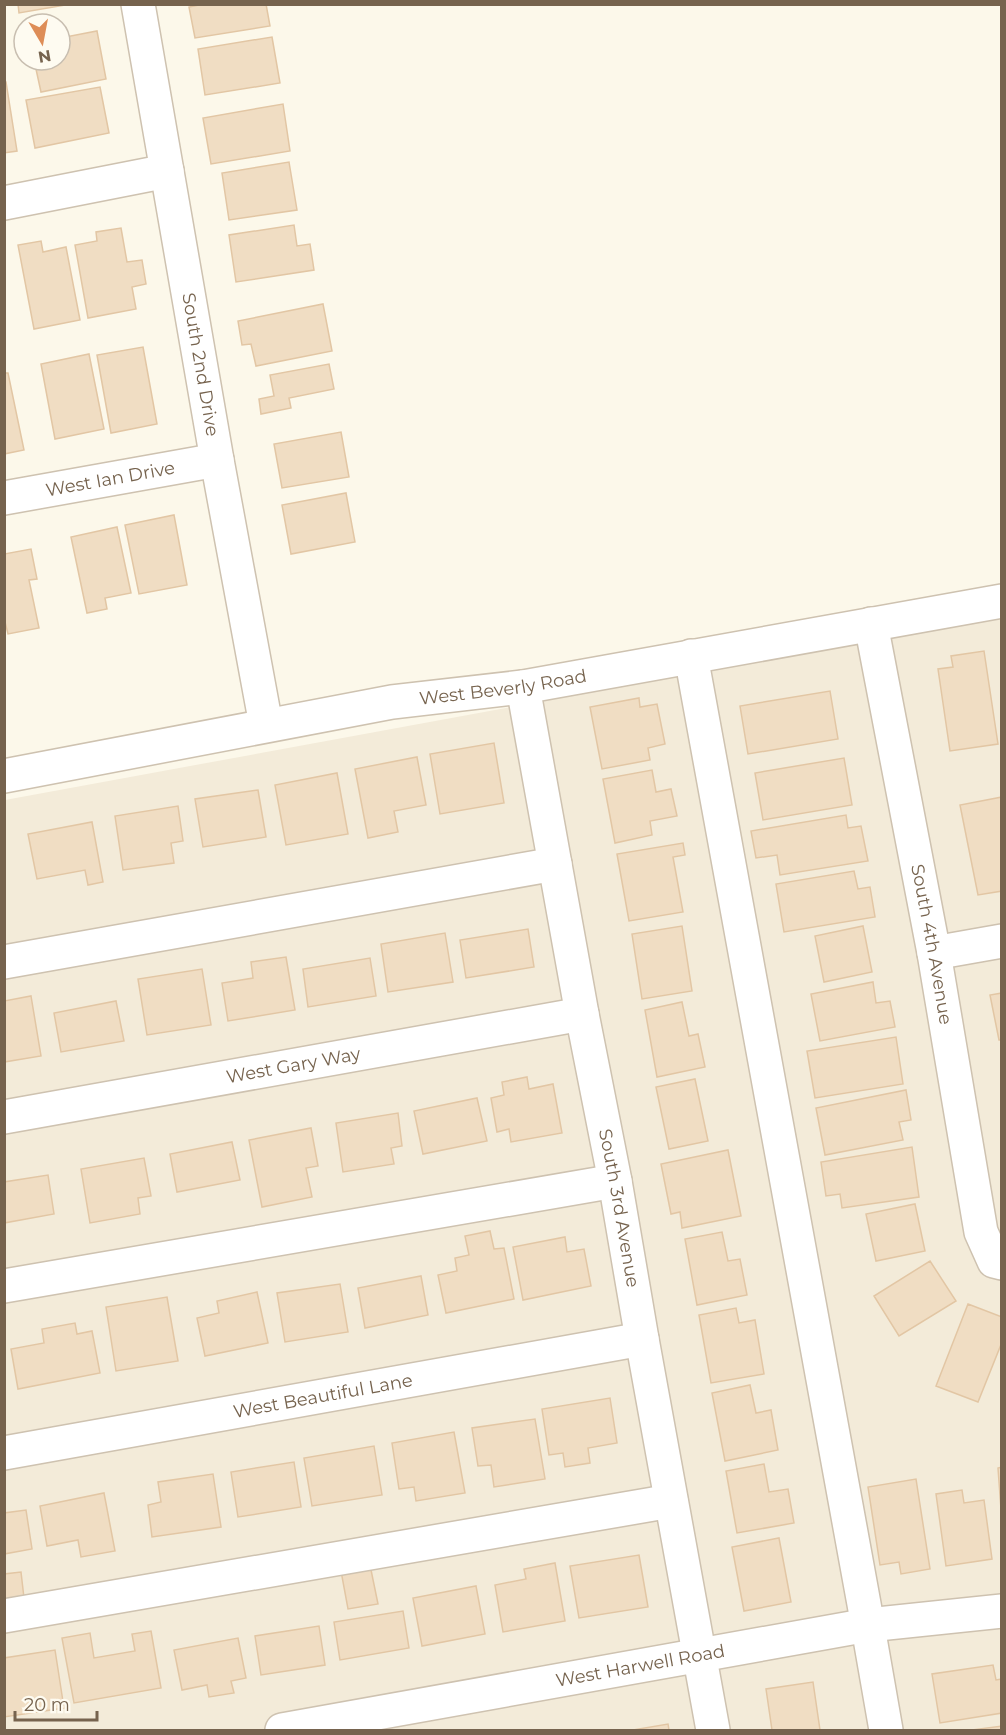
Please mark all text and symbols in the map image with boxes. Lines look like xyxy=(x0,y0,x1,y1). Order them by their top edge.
north arrow xyxy=(12,12,72,72)
text: N xyxy=(36,46,53,67)
street label: South 2nd Drive xyxy=(177,291,224,438)
street label: West Ian Drive xyxy=(44,457,177,501)
street label: West Beverly Road xyxy=(418,665,588,710)
street label: South 4th Avenue xyxy=(906,862,957,1026)
street label: West Gary Way xyxy=(225,1043,363,1088)
street label: South 3rd Avenue xyxy=(594,1127,644,1289)
street label: West Beautiful Lane xyxy=(232,1369,415,1423)
street label: West Harwell Road xyxy=(554,1640,727,1692)
scale bar xyxy=(15,1684,98,1722)
text: 20 m xyxy=(24,1694,70,1716)

